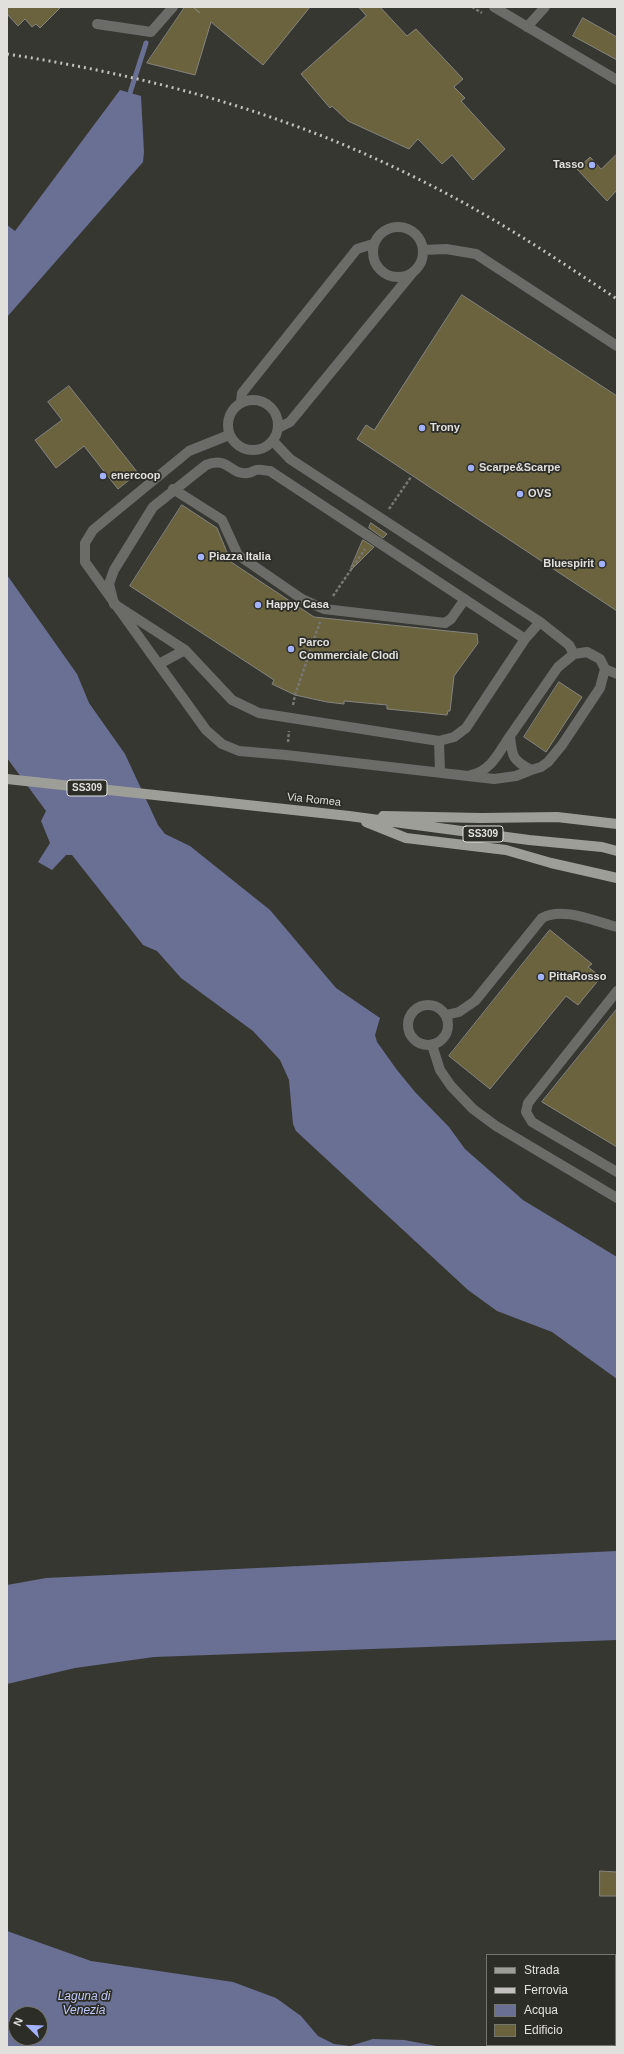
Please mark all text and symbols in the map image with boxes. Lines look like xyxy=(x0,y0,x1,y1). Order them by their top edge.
place label: Tasso xyxy=(553,158,584,172)
marker: Tasso xyxy=(587,160,597,170)
place label: Trony xyxy=(430,421,460,435)
marker: Trony xyxy=(417,423,427,433)
place label: Scarpe&Scarpe xyxy=(479,461,560,475)
marker: Scarpe&Scarpe xyxy=(466,463,476,473)
place label: enercoop xyxy=(111,469,161,483)
marker: enercoop xyxy=(98,471,108,481)
place label: OVS xyxy=(528,487,551,501)
marker: OVS xyxy=(515,489,525,499)
place label: Piazza Italia xyxy=(209,550,271,564)
marker: Piazza Italia xyxy=(196,552,206,562)
place label: Bluespirit xyxy=(543,557,594,571)
marker: Bluespirit xyxy=(597,559,607,569)
place label: Happy Casa xyxy=(266,598,329,612)
marker: Happy Casa xyxy=(253,600,263,610)
place label: Parco Commerciale Clodì xyxy=(299,636,399,662)
marker: Parco Commerciale Clodì xyxy=(286,644,296,654)
road number: SS309 xyxy=(67,780,107,796)
street label: Via Romea xyxy=(286,791,342,809)
road number: SS309 xyxy=(463,826,503,842)
place label: PittaRosso xyxy=(549,970,606,984)
marker: PittaRosso xyxy=(536,972,546,982)
legend xyxy=(486,1954,616,2046)
text: Strada xyxy=(524,1963,559,1977)
text: Ferrovia xyxy=(524,1983,568,1997)
water label: Laguna di Venezia xyxy=(58,1990,110,2018)
text: Acqua xyxy=(524,2003,558,2017)
north arrow xyxy=(8,2006,48,2046)
text: N xyxy=(11,2016,25,2028)
text: Edificio xyxy=(524,2023,563,2037)

